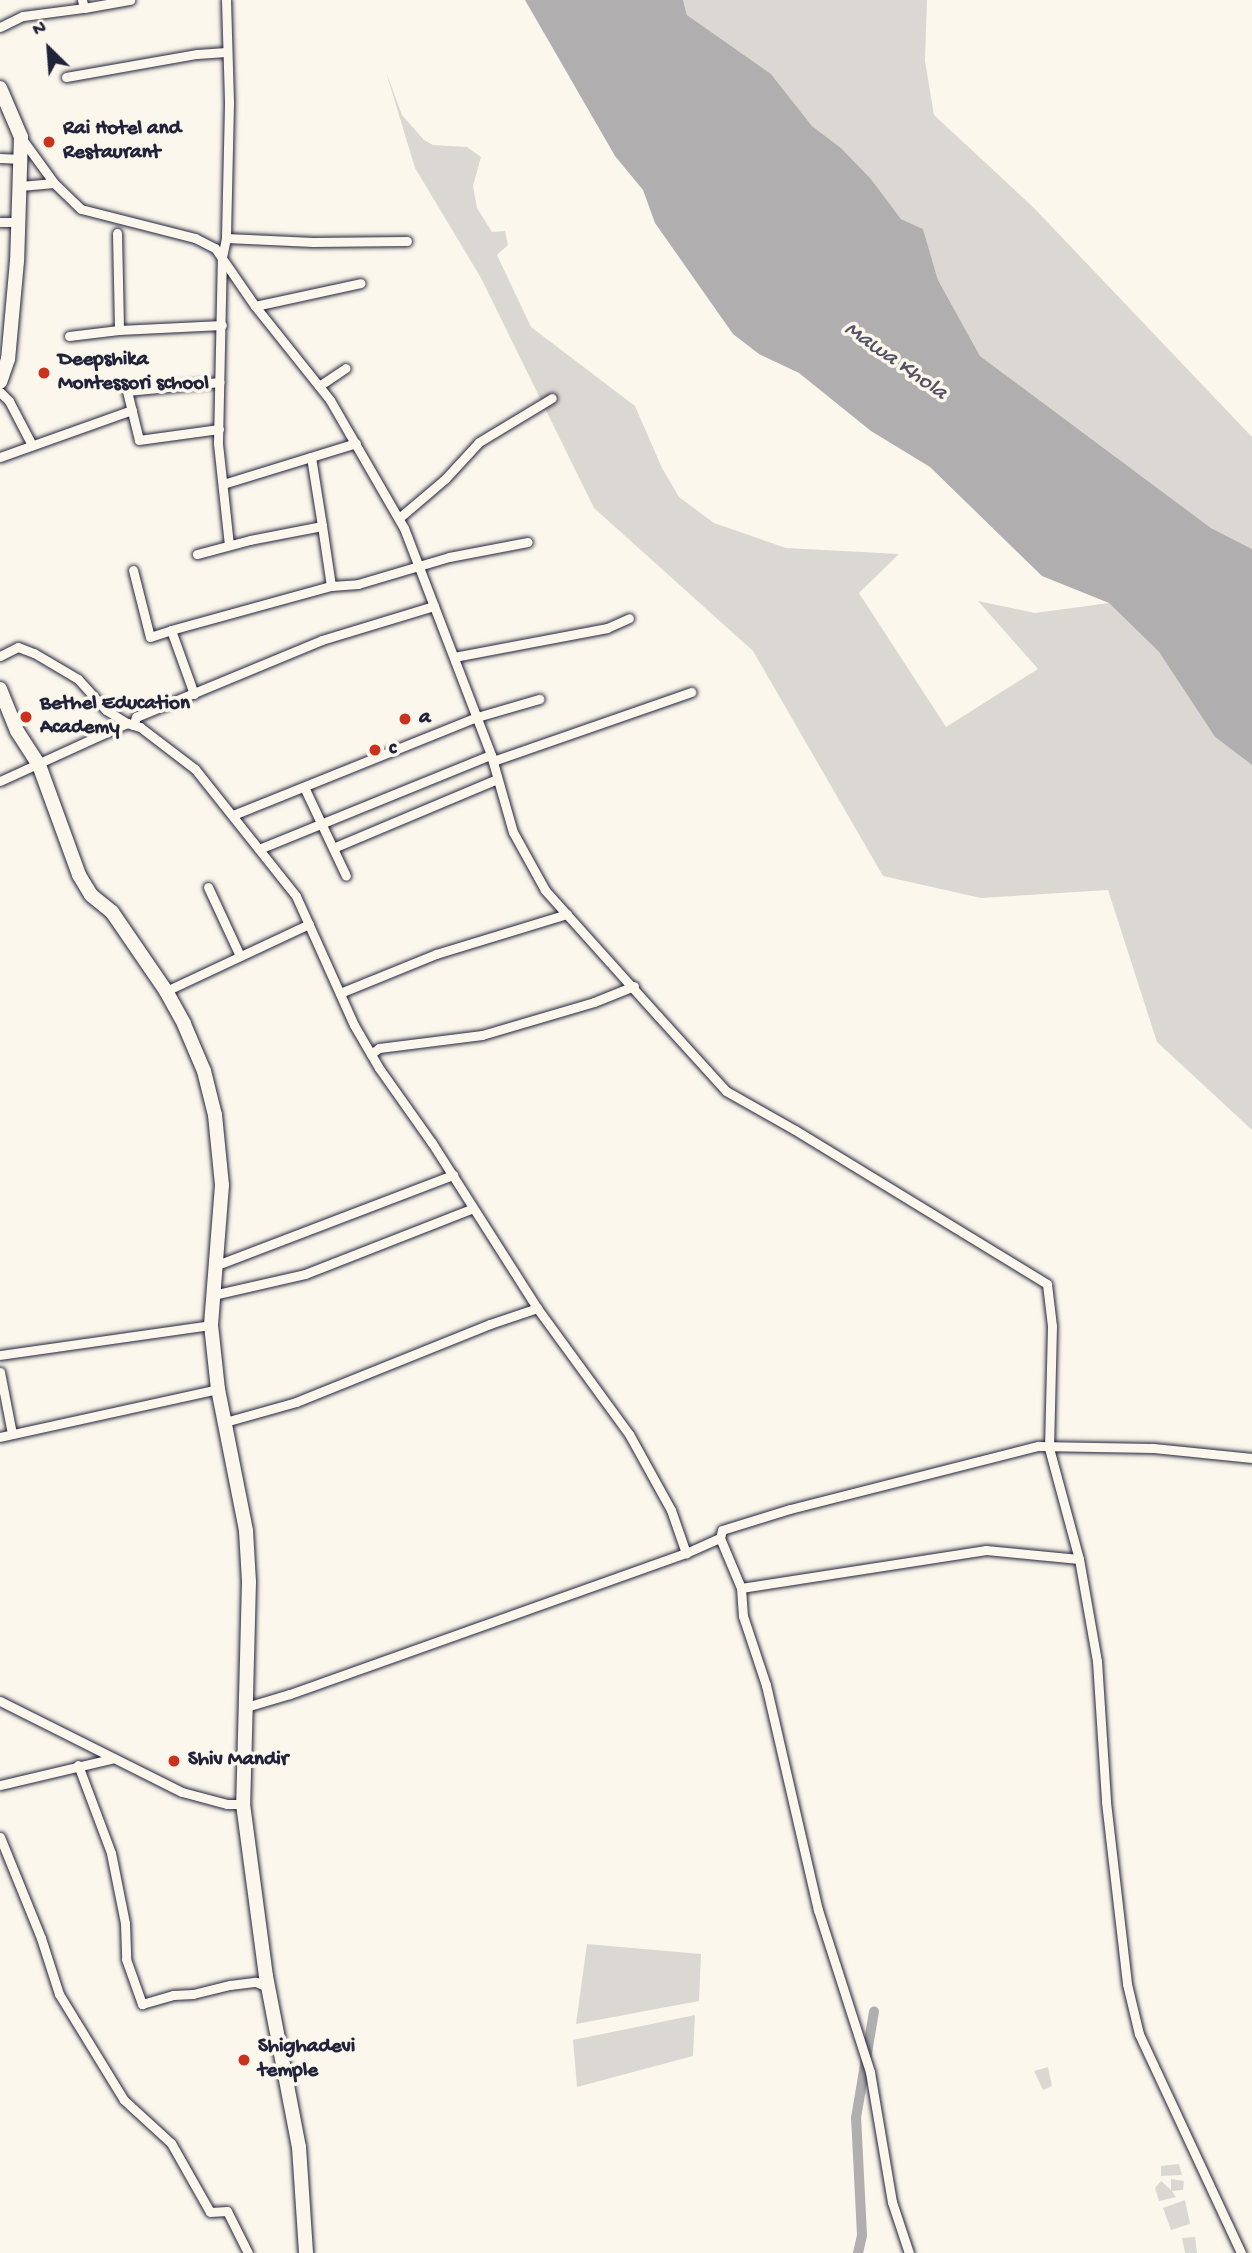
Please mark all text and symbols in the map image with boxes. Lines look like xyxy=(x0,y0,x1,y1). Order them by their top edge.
north arrow xyxy=(14,14,84,84)
text: N xyxy=(29,16,50,43)
place label: Rai Hotel and Restaurant xyxy=(63,117,181,167)
marker: Rai Hotel and Restaurant xyxy=(41,134,57,150)
water label: Mawa Khola xyxy=(838,316,952,408)
place label: Deepshika Montessori school xyxy=(58,348,209,398)
marker: Deepshika Montessori school xyxy=(36,365,52,381)
place label: Bethel Education Academy xyxy=(40,692,190,742)
place label: a xyxy=(419,706,431,732)
marker: Bethel Education Academy xyxy=(18,709,34,725)
marker: a xyxy=(397,711,413,727)
place label: c xyxy=(389,737,396,763)
marker: c xyxy=(367,742,383,758)
place label: Shiv Mandir xyxy=(188,1748,288,1774)
marker: Shiv Mandir xyxy=(166,1753,182,1769)
place label: Shighadevi temple xyxy=(258,2035,355,2085)
marker: Shighadevi temple xyxy=(236,2052,252,2068)

